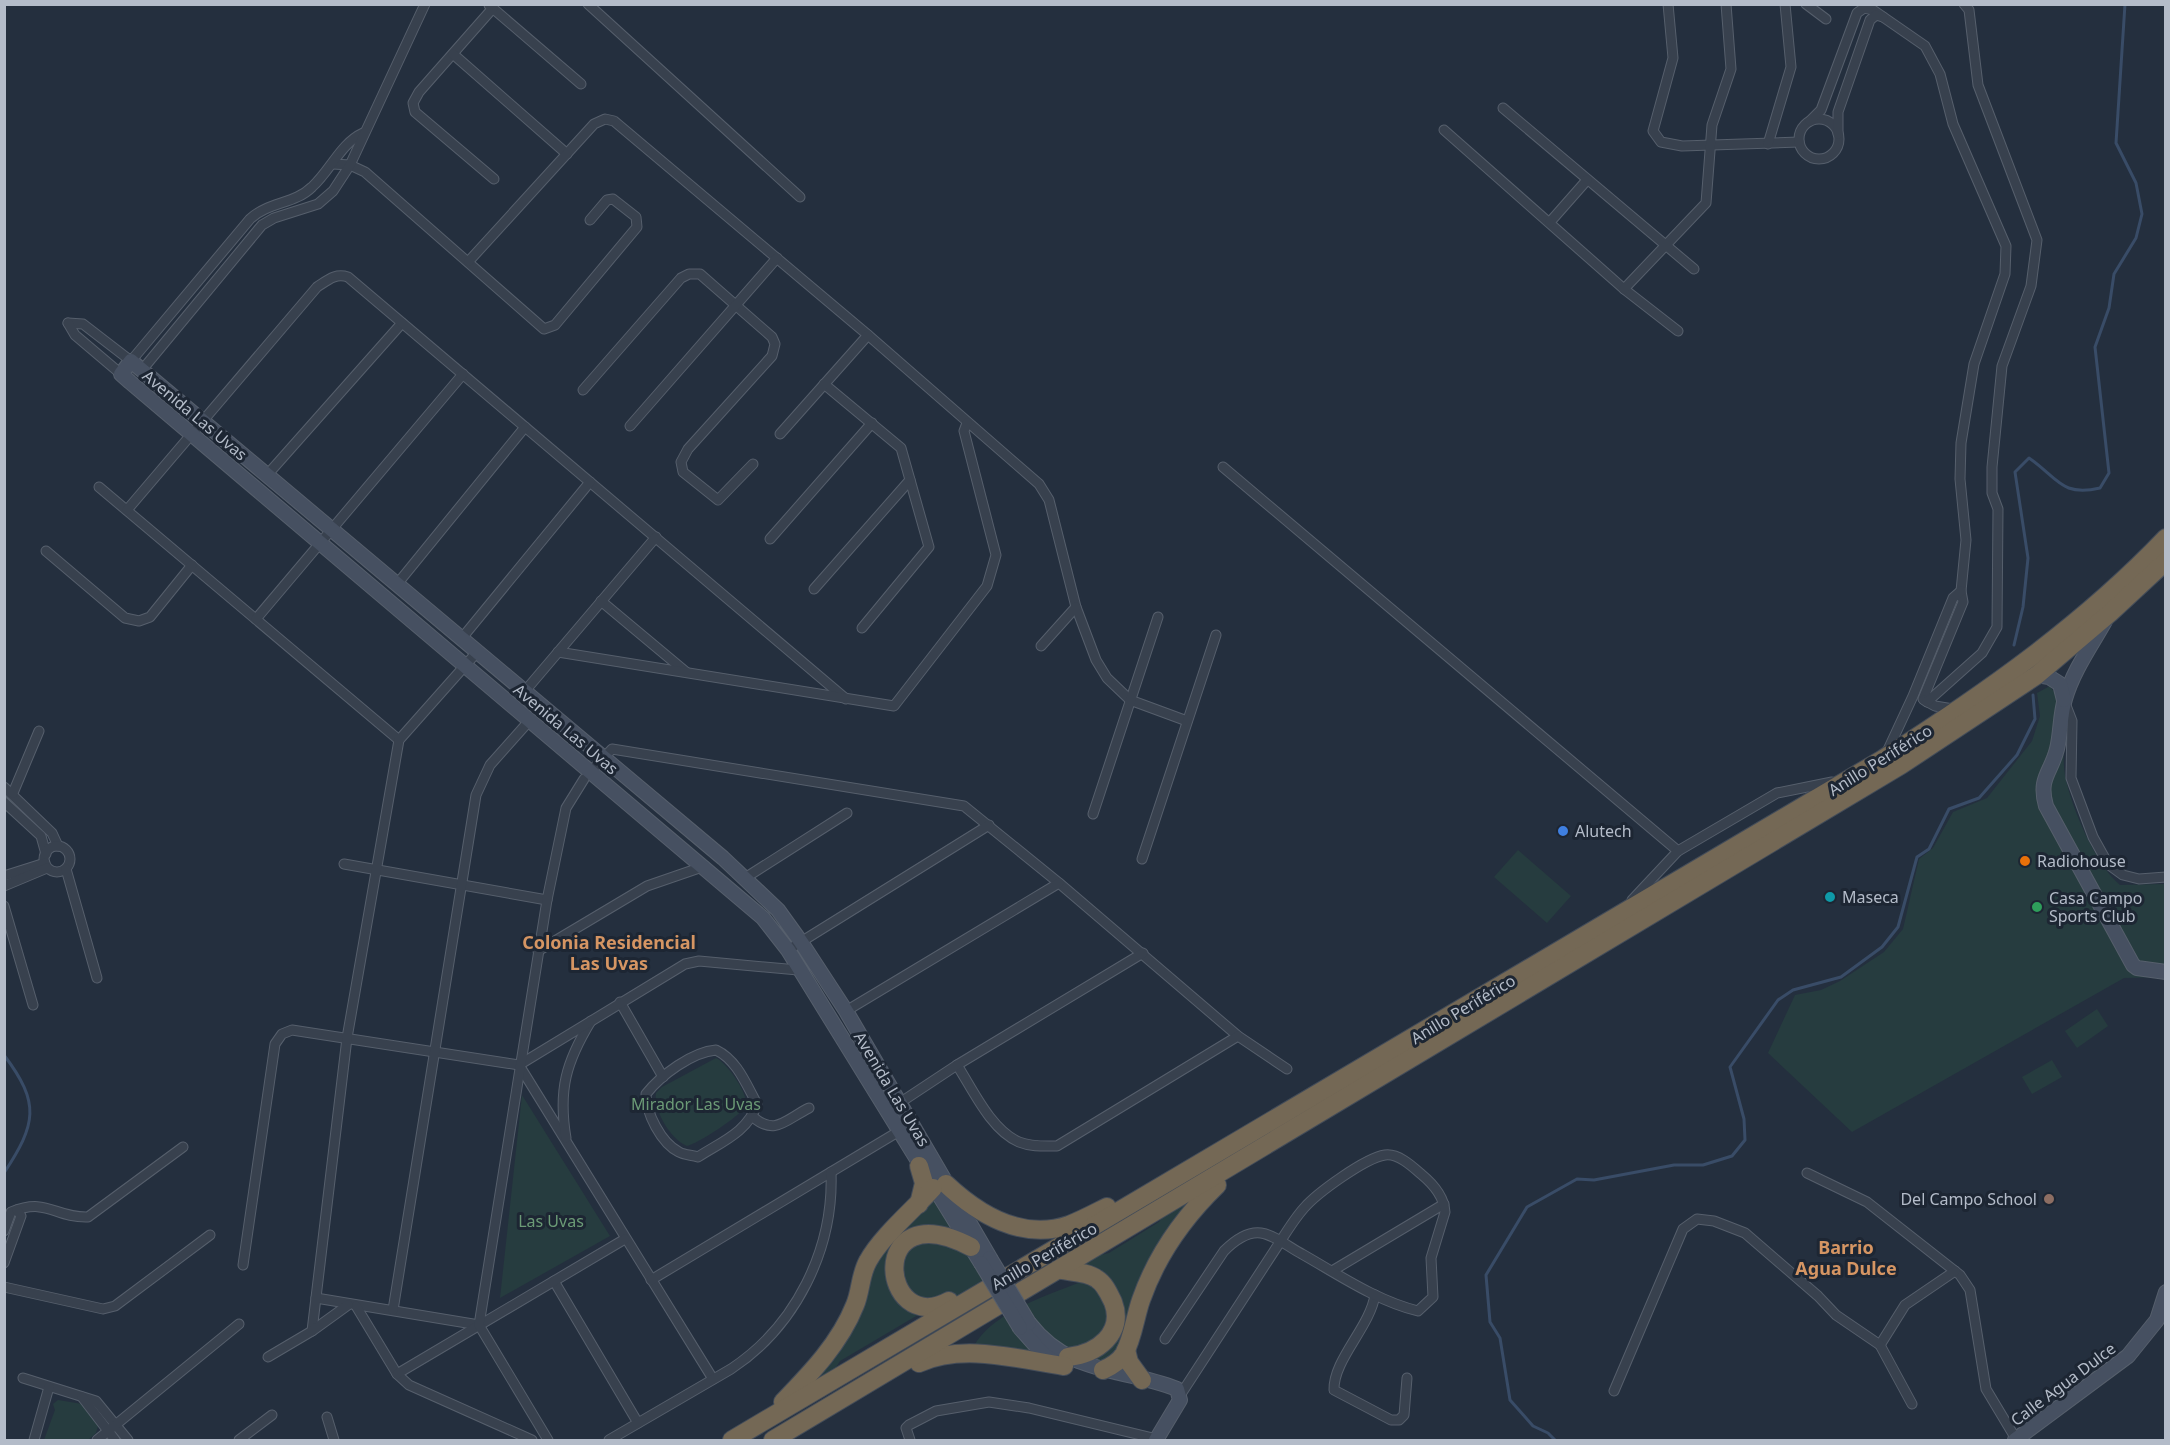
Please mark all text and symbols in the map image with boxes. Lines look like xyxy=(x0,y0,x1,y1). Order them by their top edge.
street label: Avenida Las Uvas xyxy=(138,365,252,465)
street label: Avenida Las Uvas xyxy=(509,679,623,779)
street label: Anillo Periférico xyxy=(1824,719,1936,801)
place label: Alutech xyxy=(1575,820,1632,842)
marker: Alutech xyxy=(1556,824,1570,838)
place label: Radiohouse xyxy=(2037,850,2126,872)
marker: Radiohouse xyxy=(2018,854,2032,868)
place label: Maseca xyxy=(1842,886,1899,908)
place label: Casa Campo Sports Club xyxy=(2049,887,2142,927)
marker: Maseca xyxy=(1823,890,1837,904)
marker: Casa Campo Sports Club xyxy=(2030,900,2044,914)
district label: Colonia Residencial Las Uvas xyxy=(522,930,696,975)
street label: Anillo Periférico xyxy=(1407,969,1519,1049)
street label: Avenida Las Uvas xyxy=(849,1028,935,1150)
park label: Mirador Las Uvas xyxy=(631,1093,761,1115)
place label: Del Campo School xyxy=(1900,1188,2037,1210)
marker: Del Campo School xyxy=(2042,1192,2056,1206)
park label: Las Uvas xyxy=(518,1210,584,1232)
street label: Anillo Periférico xyxy=(987,1217,1101,1295)
district label: Barrio Agua Dulce xyxy=(1795,1235,1897,1280)
street label: Calle Agua Dulce xyxy=(2006,1337,2120,1431)

